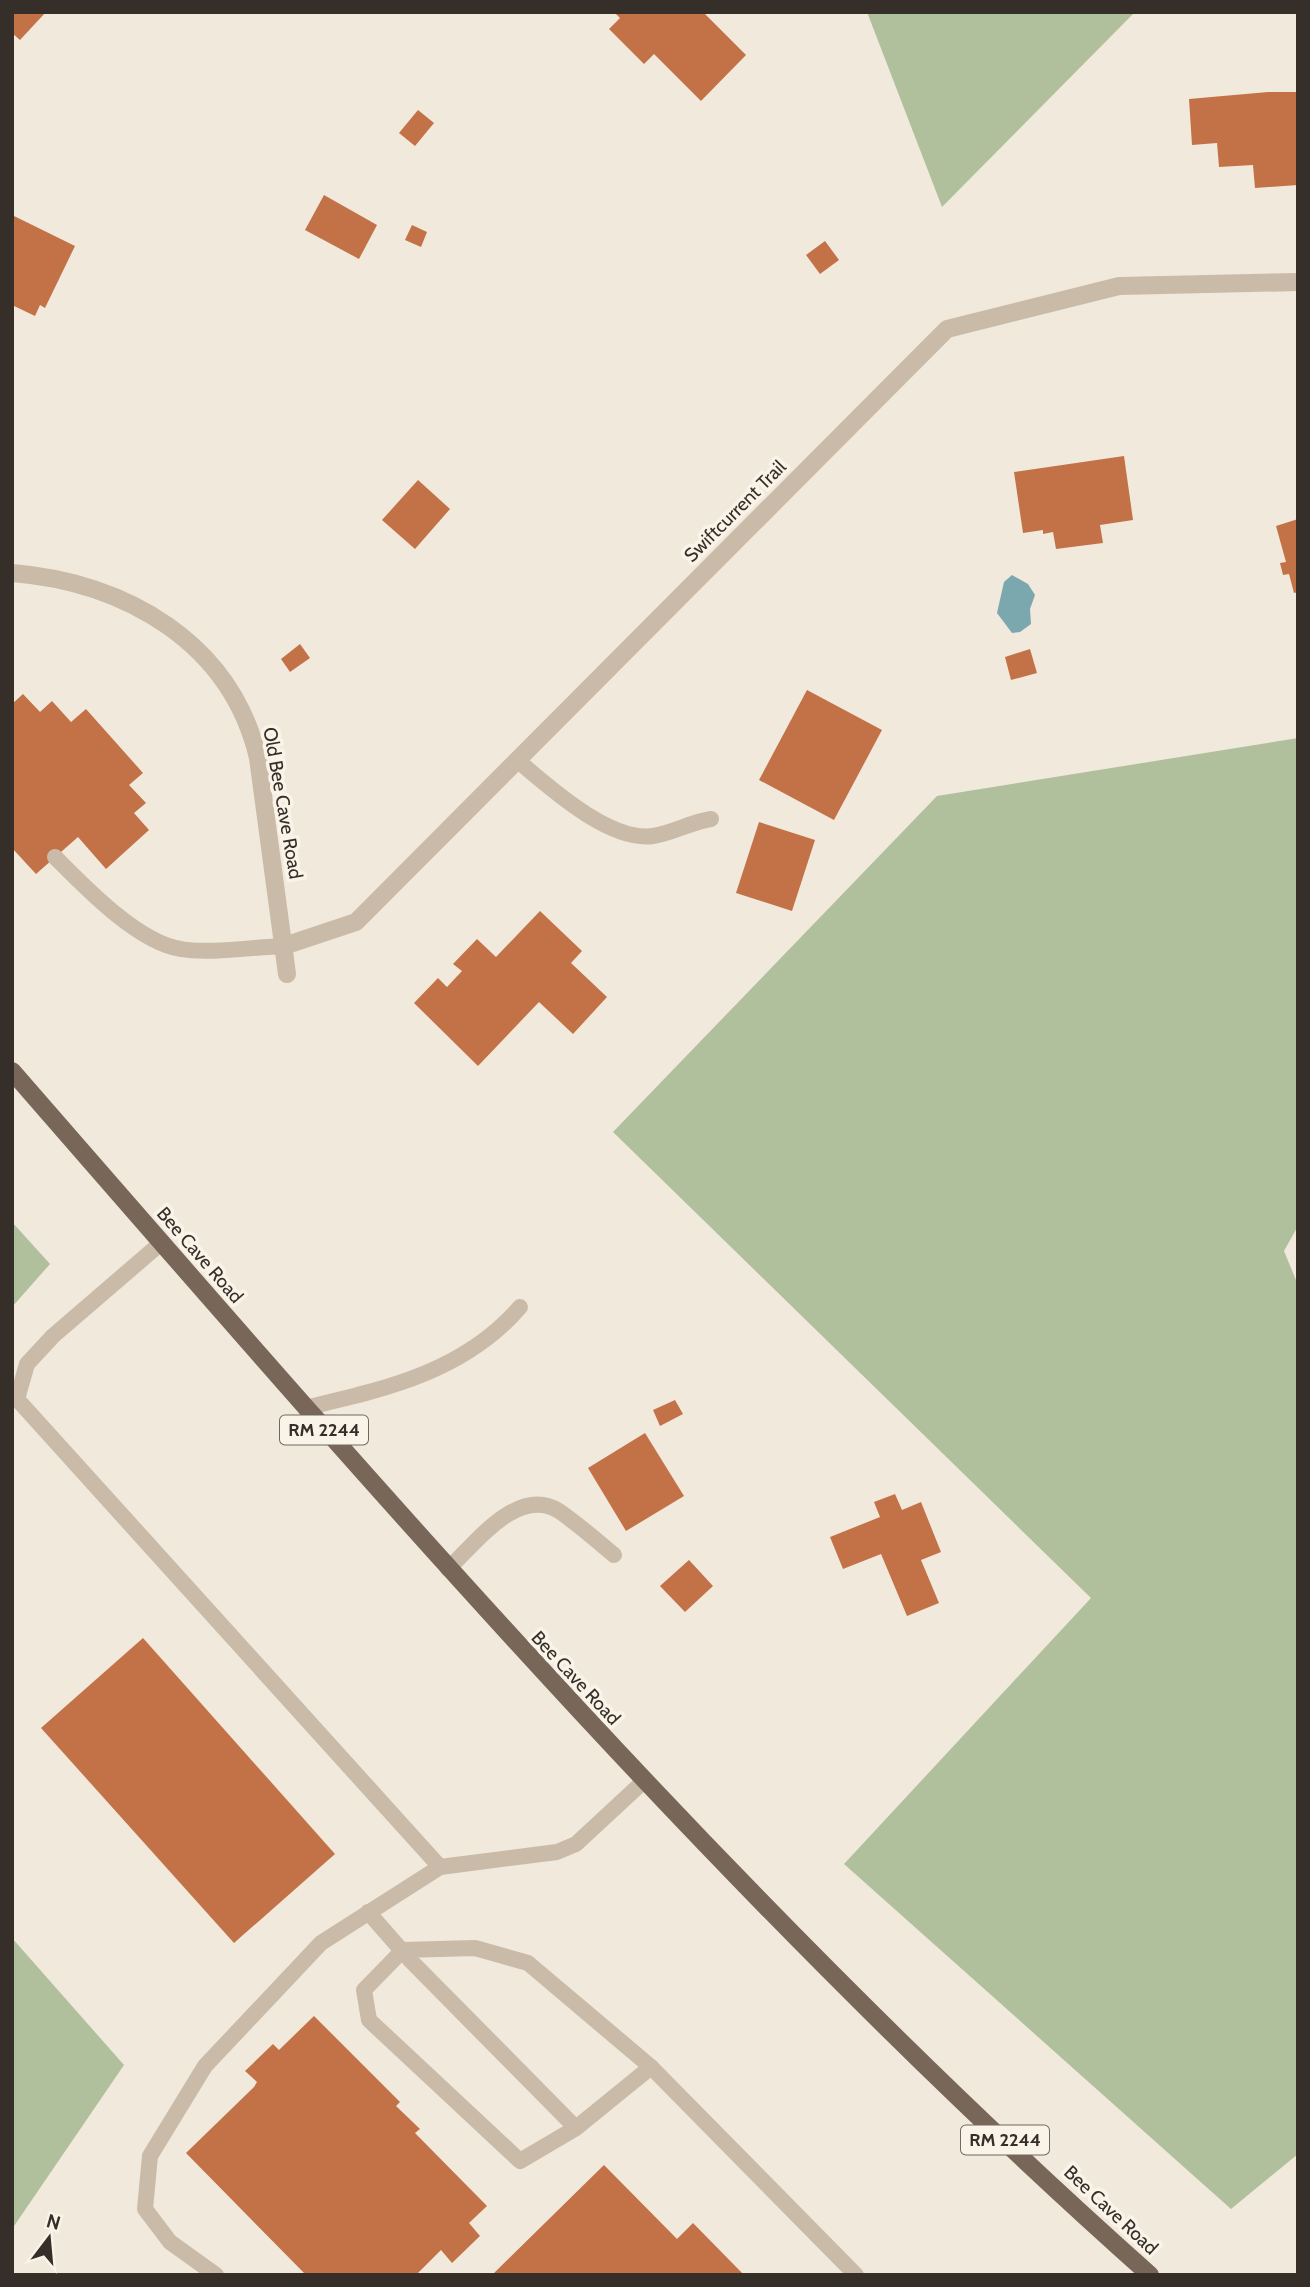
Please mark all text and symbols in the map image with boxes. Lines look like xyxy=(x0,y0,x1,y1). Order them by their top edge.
street label: Swiftcurrent Trail xyxy=(679,455,791,567)
street label: Old Bee Cave Road xyxy=(258,725,308,881)
street label: Bee Cave Road xyxy=(152,1202,248,1308)
road number: RM 2244 xyxy=(280,1415,368,1444)
street label: Bee Cave Road xyxy=(527,1626,625,1730)
road number: RM 2244 xyxy=(961,2126,1049,2154)
street label: Bee Cave Road xyxy=(1059,2161,1163,2259)
north arrow xyxy=(14,2203,84,2273)
text: N xyxy=(44,2209,63,2235)

